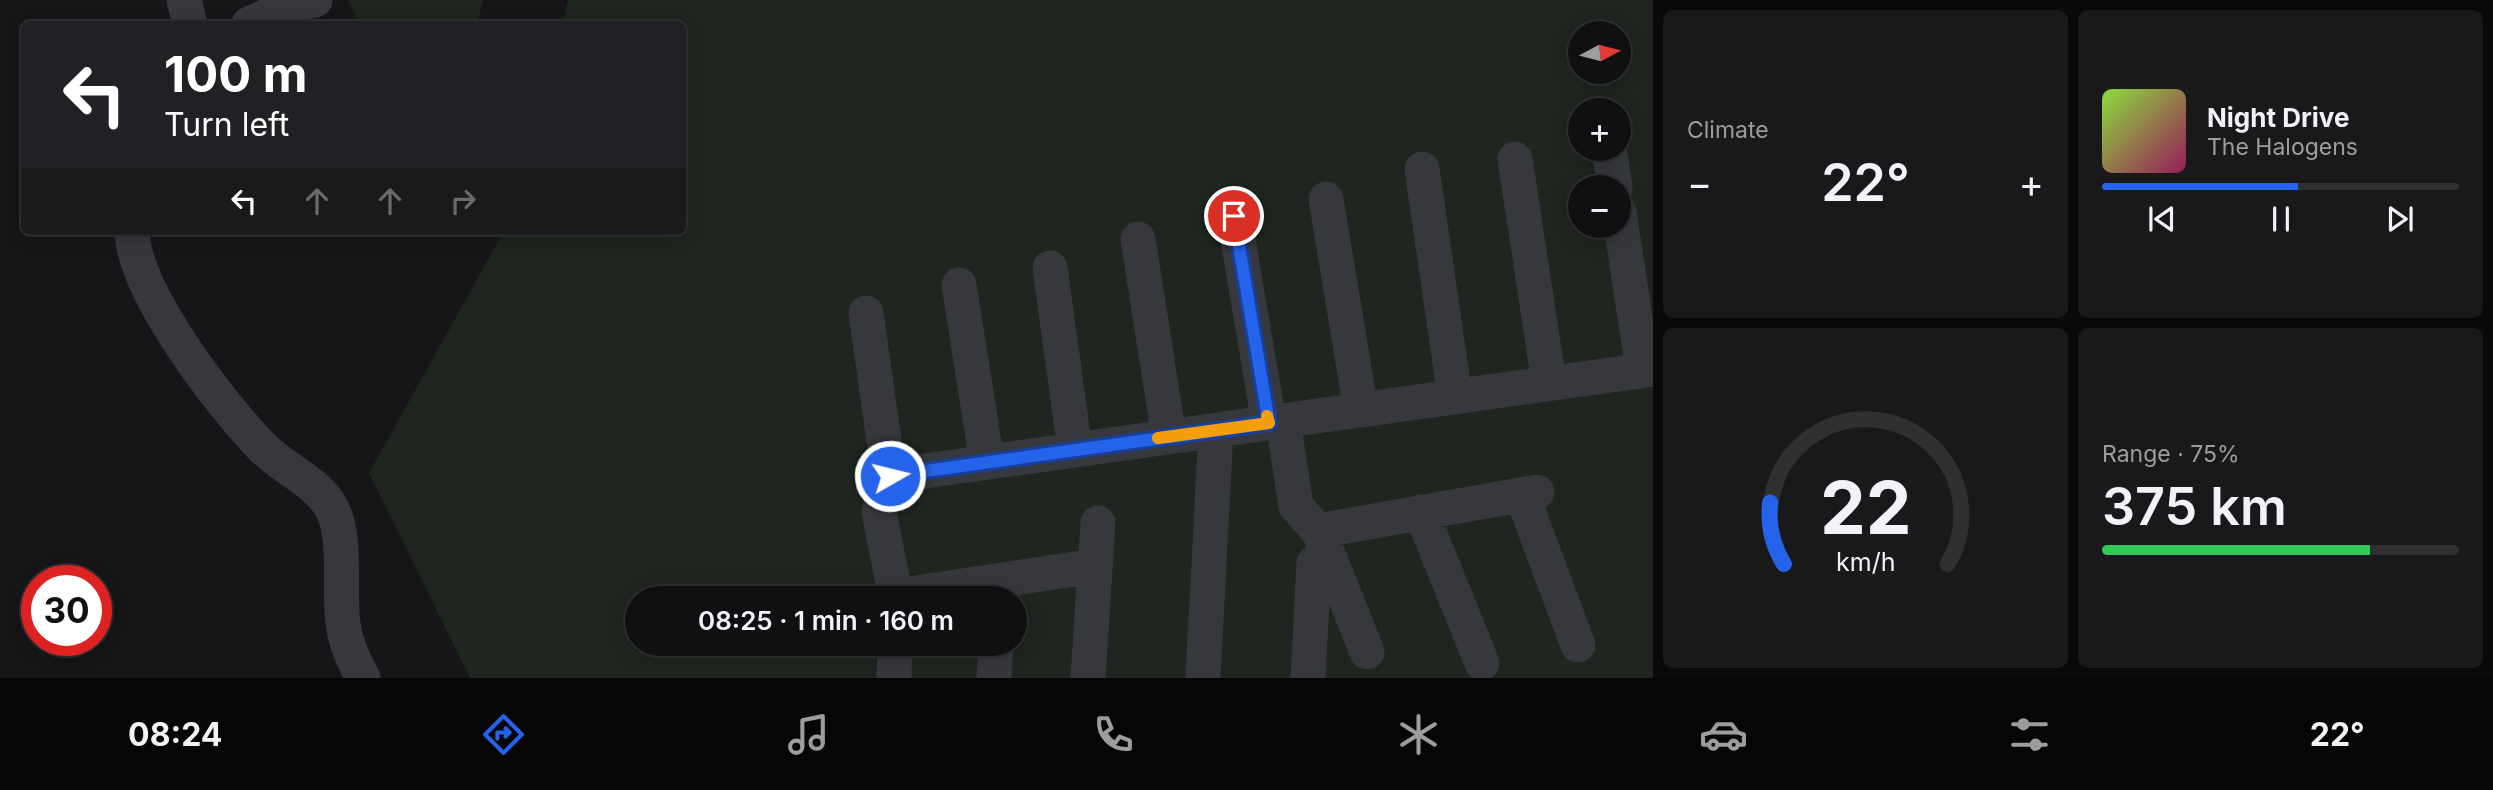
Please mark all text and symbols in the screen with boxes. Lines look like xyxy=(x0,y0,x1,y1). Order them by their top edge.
north arrow xyxy=(1568,21,1631,84)
map controls xyxy=(1568,21,1631,238)
text: 100 m xyxy=(164,45,308,104)
icon: left xyxy=(49,49,140,140)
button: + xyxy=(1568,98,1631,161)
text: Night Drive xyxy=(2207,102,2349,133)
text: Turn left xyxy=(164,105,289,144)
text: Climate xyxy=(1687,116,1769,144)
text: The Halogens xyxy=(2207,133,2358,161)
text: 22° xyxy=(1821,151,1910,214)
text: − xyxy=(1687,160,1712,206)
text: + xyxy=(2019,160,2044,206)
button: − xyxy=(1568,175,1631,238)
icon: left xyxy=(225,182,263,220)
icon: ahead xyxy=(298,182,336,220)
icon: ahead xyxy=(371,182,409,220)
icon: right xyxy=(444,182,482,220)
pin xyxy=(1204,186,1264,246)
icon: arrive xyxy=(1215,197,1253,235)
icon: previous xyxy=(2143,200,2181,238)
icon: pause xyxy=(2262,200,2300,238)
icon: next xyxy=(2381,200,2419,238)
position arrow xyxy=(853,439,927,513)
text: Range · 75% xyxy=(2102,440,2240,468)
text: 22 xyxy=(1820,463,1911,552)
text: 375 km xyxy=(2102,475,2287,538)
text: km/h xyxy=(1836,547,1895,577)
speed limit sign: 30 xyxy=(21,565,112,656)
text: 08:25 · 1 min · 160 m xyxy=(698,605,954,636)
icon: directions xyxy=(479,710,528,759)
icon: music xyxy=(784,710,833,759)
icon: phone xyxy=(1089,710,1138,759)
icon: climate xyxy=(1394,710,1443,759)
icon: car xyxy=(1699,710,1748,759)
icon: filters xyxy=(2005,710,2054,759)
text: 08:24 xyxy=(128,715,222,754)
text: 22° xyxy=(2310,715,2365,754)

